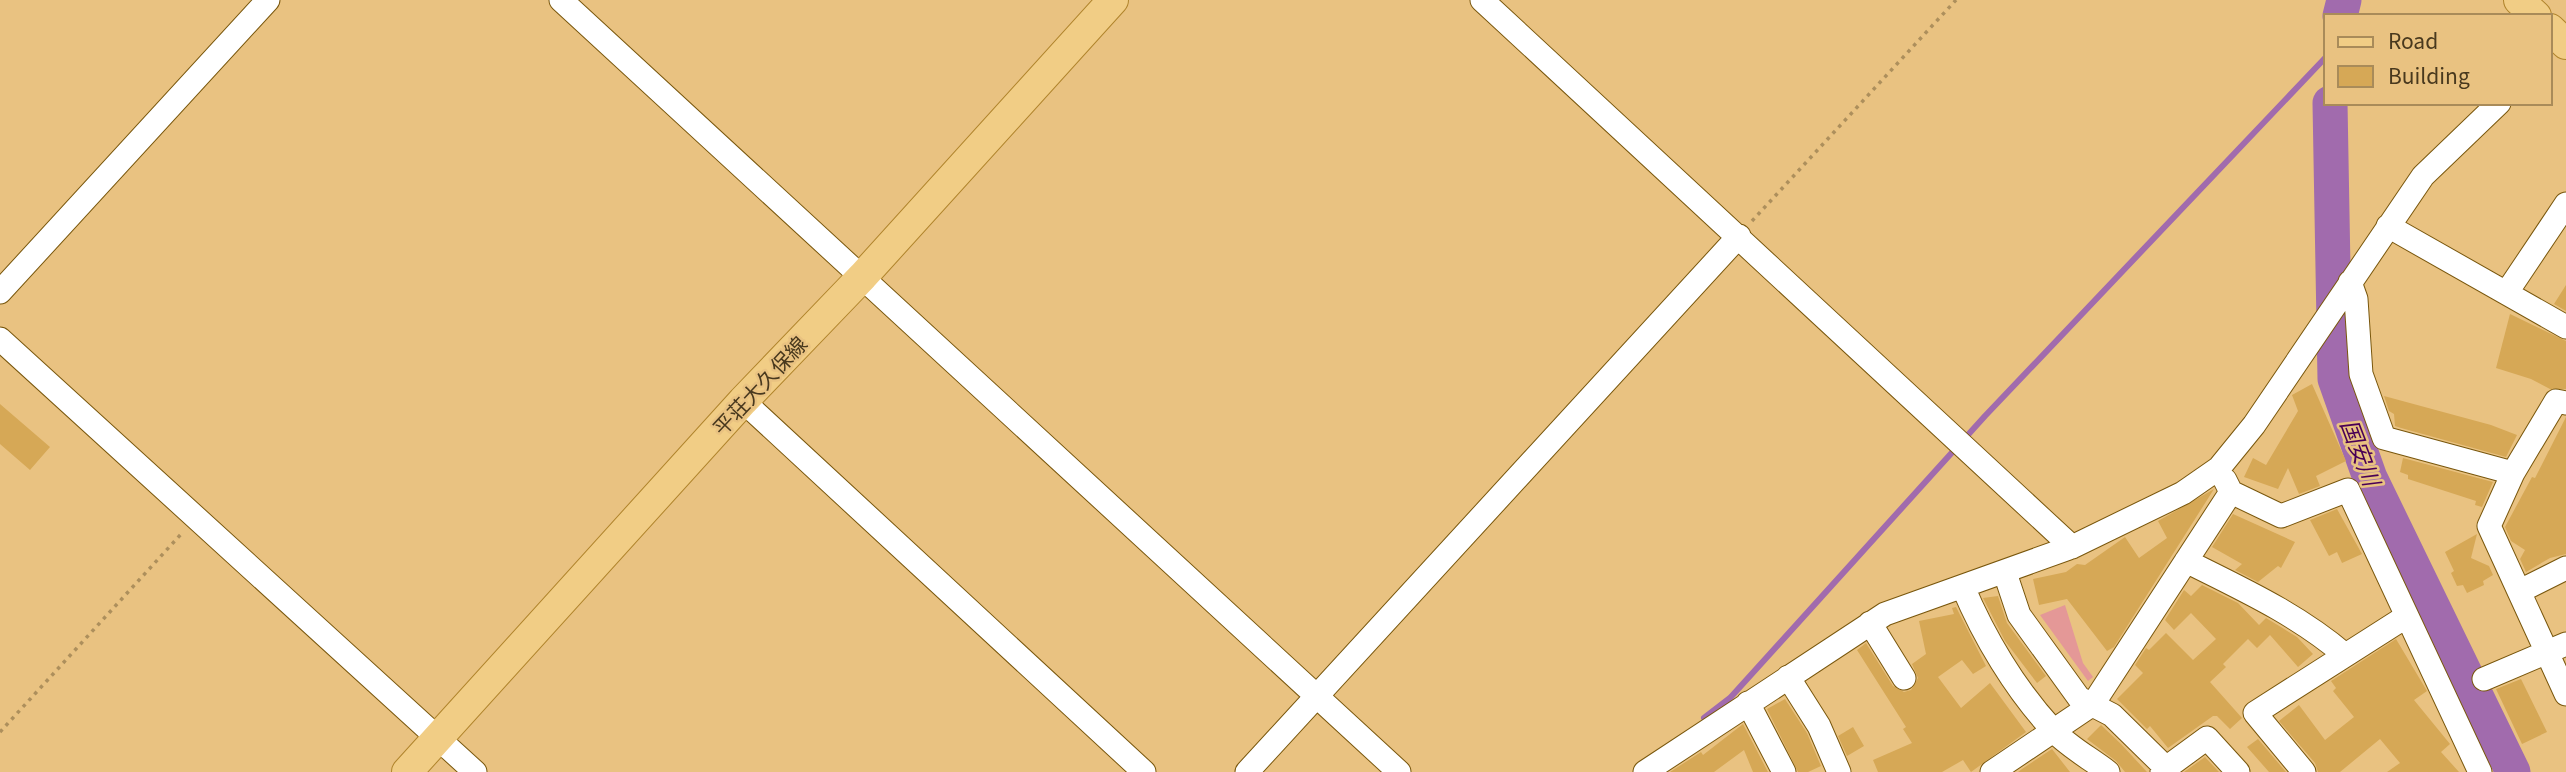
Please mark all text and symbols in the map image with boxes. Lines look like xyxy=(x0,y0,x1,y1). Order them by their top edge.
legend xyxy=(2324,14,2552,105)
text: Road xyxy=(2388,25,2438,55)
text: Building xyxy=(2388,60,2470,90)
street label: 平荘大久保線 xyxy=(705,329,813,441)
water label: 国安川 xyxy=(2334,414,2391,493)

